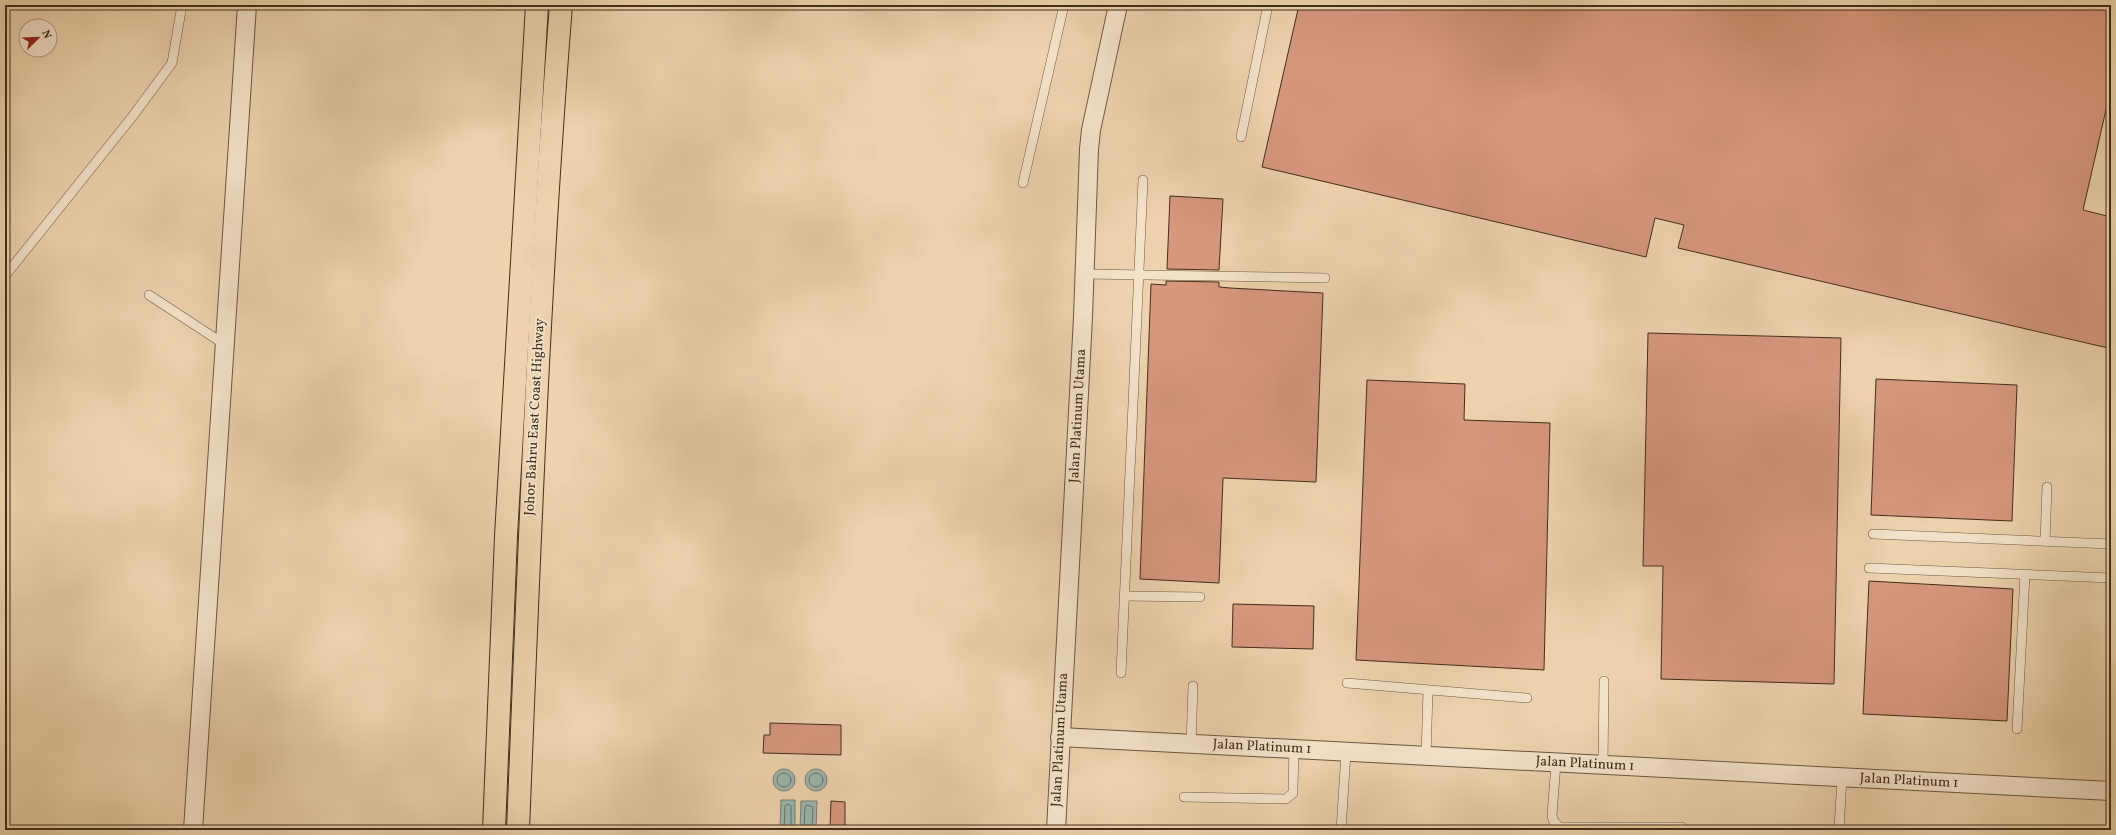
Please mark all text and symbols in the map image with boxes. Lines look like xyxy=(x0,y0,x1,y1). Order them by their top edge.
north arrow xyxy=(18,18,58,58)
text: N xyxy=(37,28,54,41)
street label: Johor Bahru East Coast Highway xyxy=(520,317,550,516)
street label: Jalan Platinum Utama xyxy=(1065,348,1091,484)
street label: Jalan Platinum Utama xyxy=(1047,672,1073,808)
street label: Jalan Platinum 1 xyxy=(1212,735,1312,759)
street label: Jalan Platinum 1 xyxy=(1535,752,1635,776)
street label: Jalan Platinum 1 xyxy=(1859,769,1959,793)

